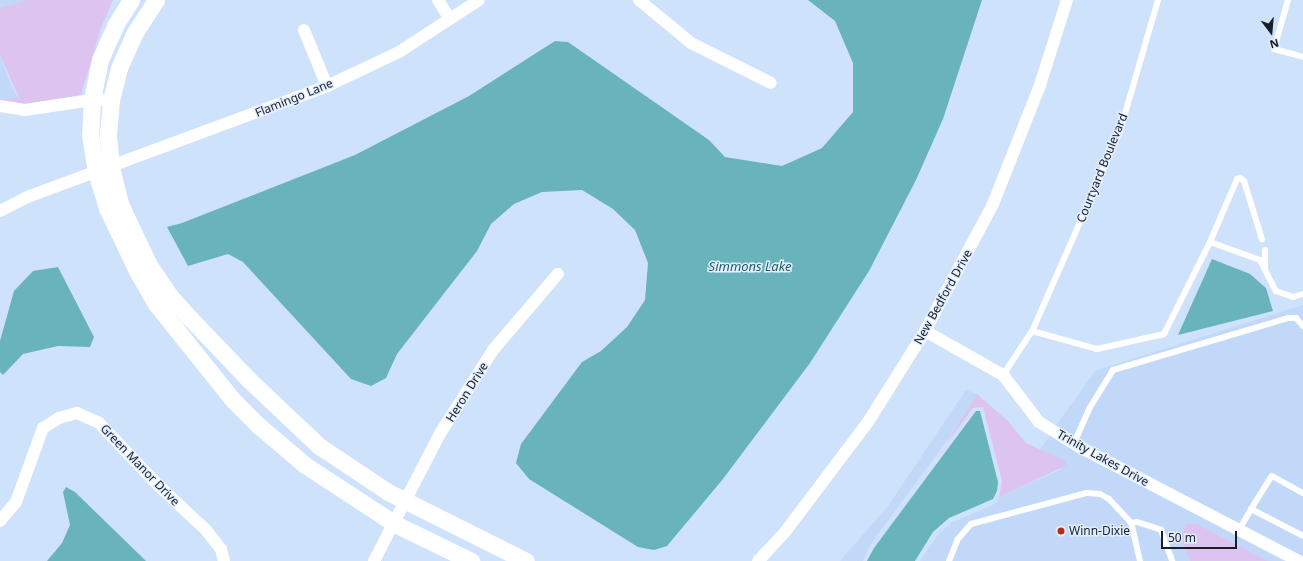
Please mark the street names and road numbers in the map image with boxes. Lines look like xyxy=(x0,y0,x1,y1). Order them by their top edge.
street label: Flamingo Lane xyxy=(253,76,335,120)
street label: Courtyard Boulevard xyxy=(1073,111,1131,225)
street label: New Bedford Drive xyxy=(911,247,975,347)
street label: Heron Drive xyxy=(443,359,491,425)
street label: Green Manor Drive xyxy=(97,421,183,509)
street label: Trinity Lakes Drive xyxy=(1054,427,1152,489)

